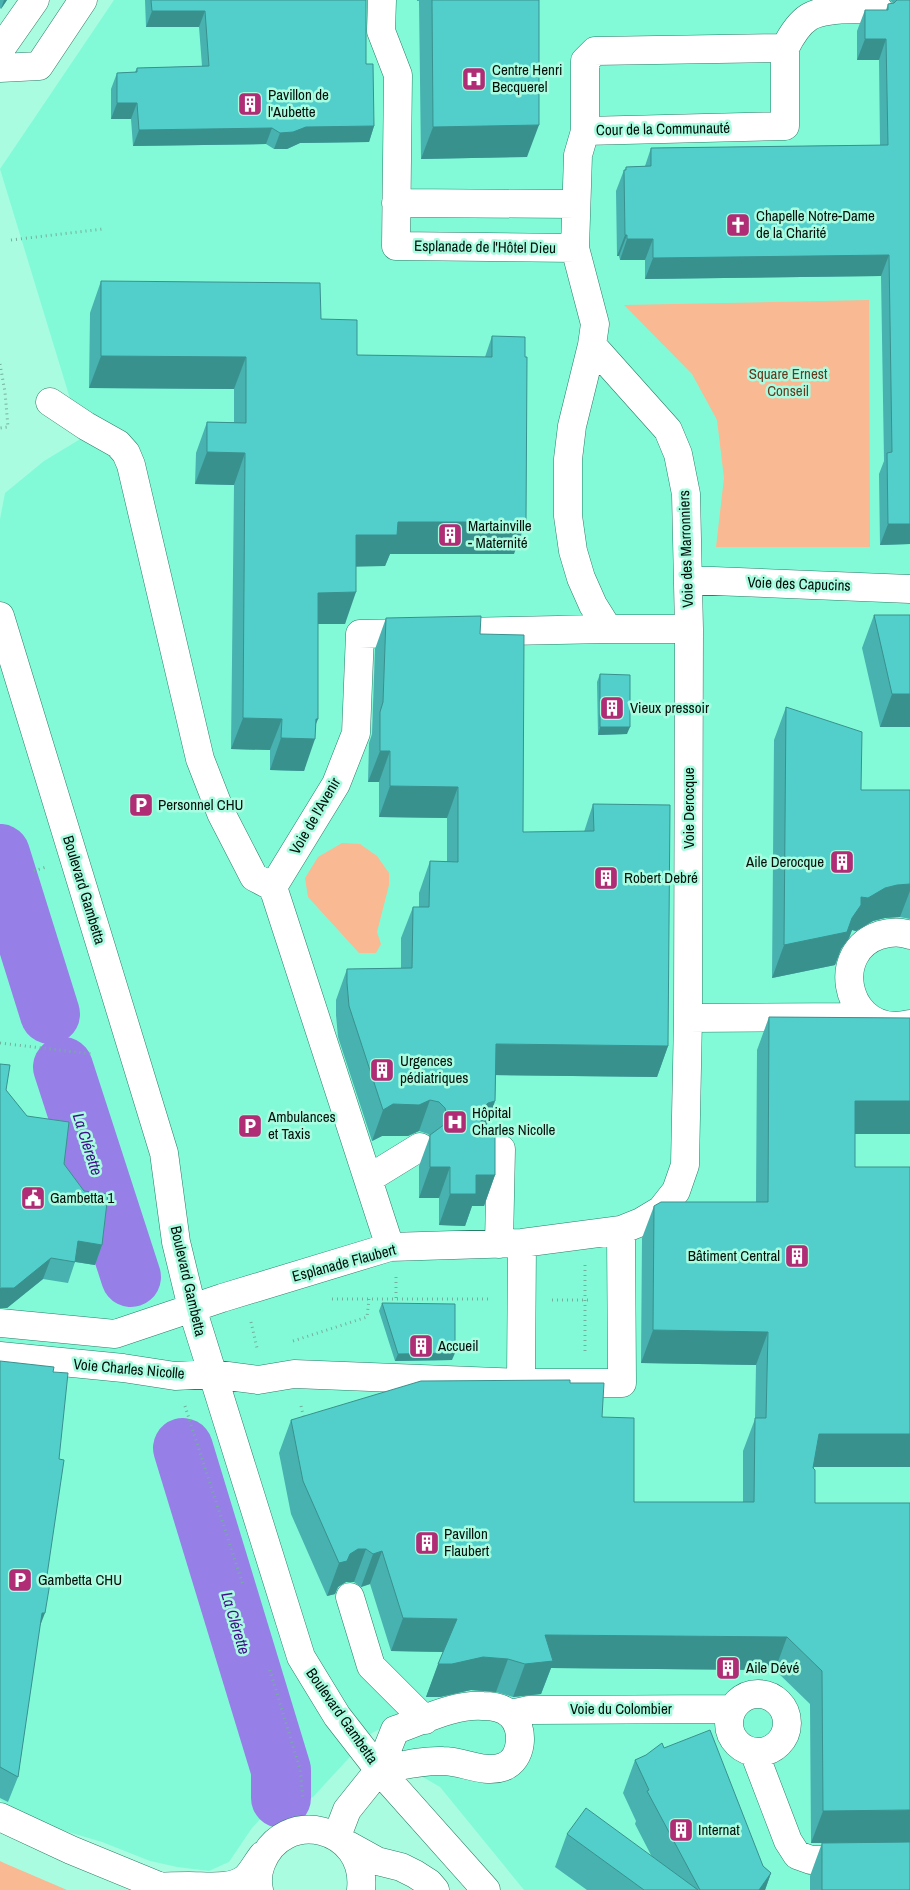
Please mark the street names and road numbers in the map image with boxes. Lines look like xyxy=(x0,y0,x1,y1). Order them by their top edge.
street label: Cour de la Communauté xyxy=(596,117,730,140)
street label: Esplanade de l'Hôtel Dieu xyxy=(414,235,556,258)
street label: Voie des Marronniers xyxy=(673,490,698,608)
street label: Voie des Capucins xyxy=(747,571,851,596)
street label: Voie Derocque xyxy=(678,767,699,849)
street label: Voie de l'Avenir xyxy=(284,773,345,858)
street label: Boulevard Gambetta xyxy=(58,833,111,947)
street label: Boulevard Gambetta xyxy=(166,1224,211,1338)
street label: Esplanade Flaubert xyxy=(290,1238,399,1286)
street label: Voie Charles Nicolle xyxy=(73,1353,186,1384)
street label: Boulevard Gambetta xyxy=(301,1663,383,1768)
street label: Voie du Colombier xyxy=(570,1698,672,1719)

